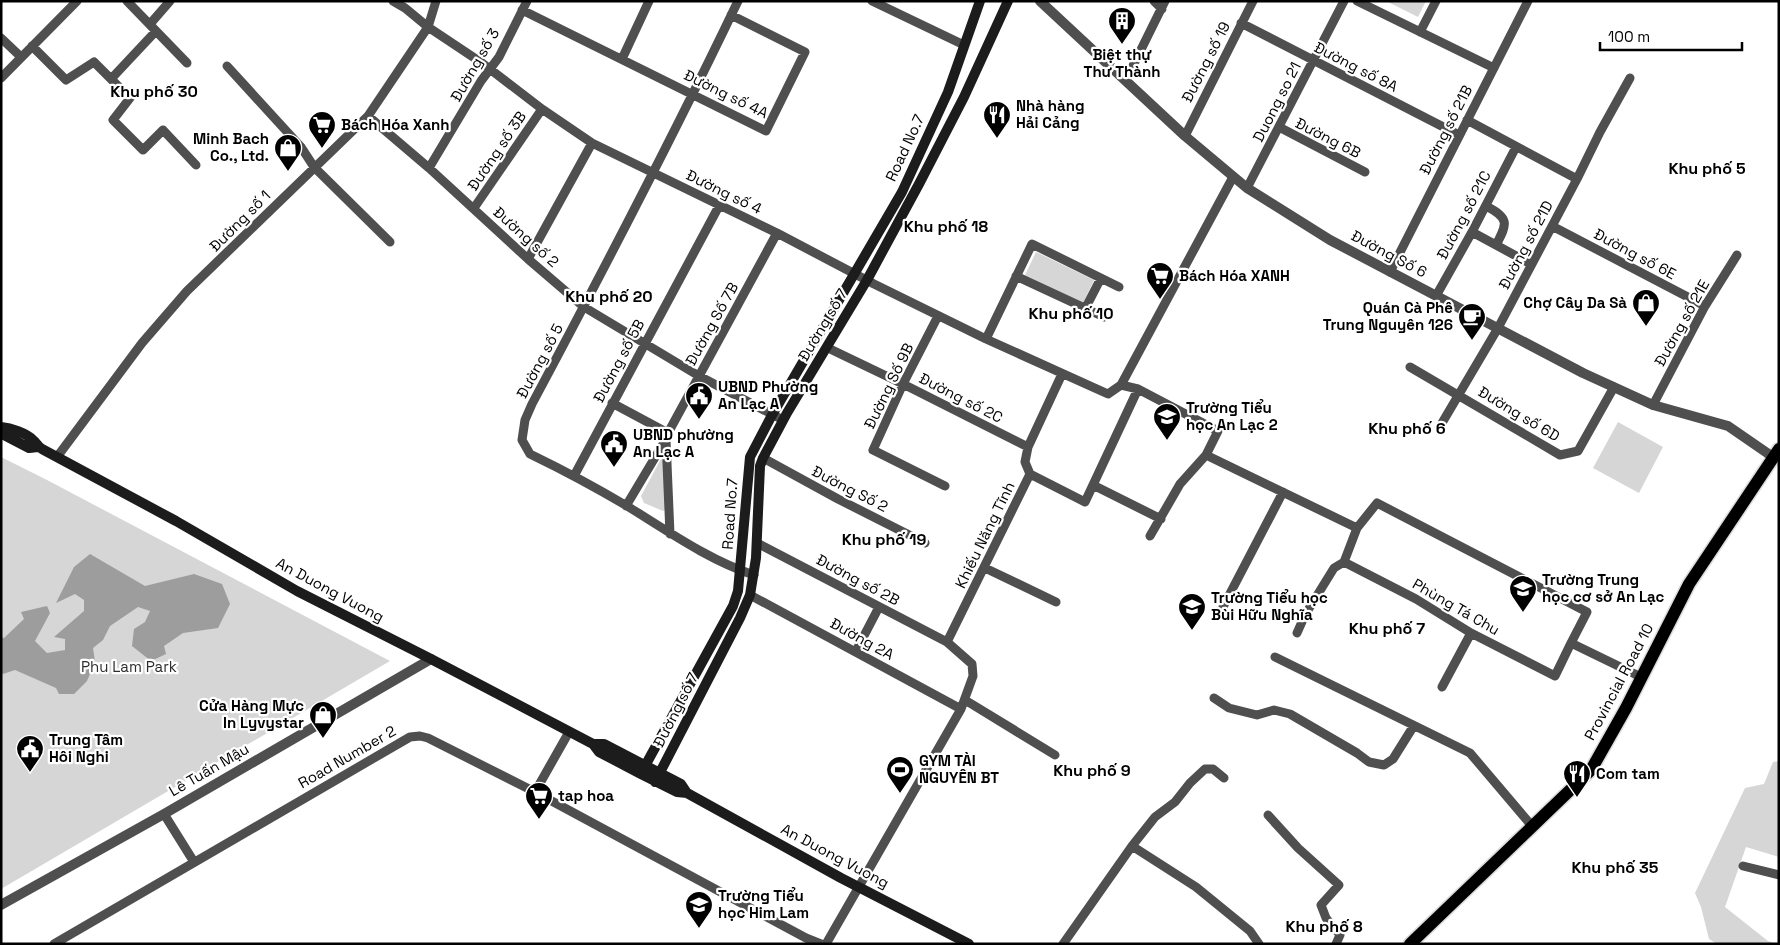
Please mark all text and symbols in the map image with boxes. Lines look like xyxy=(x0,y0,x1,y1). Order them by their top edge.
building icon: Biệt thự Thư Thành xyxy=(1107,6,1137,45)
street label: Đường số 19 xyxy=(1177,18,1234,105)
scale bar xyxy=(1600,20,1742,52)
street label: Đường số 3 xyxy=(446,25,503,105)
text: 100 m xyxy=(1608,27,1650,46)
street label: Đường số 8A xyxy=(1311,37,1402,96)
place label: Biệt thự Thư Thành xyxy=(1084,45,1160,81)
street label: Duong so 21 xyxy=(1248,59,1305,145)
street label: Đường số 4A xyxy=(681,65,772,122)
district label: Khu phố 30 xyxy=(110,81,198,102)
street label: Đường số 21B xyxy=(1415,82,1476,178)
place label: Nhà hàng Hải Cảng xyxy=(1016,96,1085,132)
restaurant icon: Nhà hàng Hải Cảng xyxy=(982,100,1012,139)
street label: Đường số 3B xyxy=(463,107,530,194)
supermarket icon: Bách Hóa Xanh xyxy=(307,110,337,149)
street label: Road No.7 xyxy=(881,111,928,184)
street label: Đường 6B xyxy=(1292,113,1364,162)
place label: Bách Hóa Xanh xyxy=(341,115,450,134)
place label: Minh Bach Co., Ltd. xyxy=(193,129,269,165)
shop icon: Minh Bach Co., Ltd. xyxy=(273,133,303,172)
district label: Khu phố 5 xyxy=(1668,158,1746,179)
street label: Đường số 4 xyxy=(683,165,765,218)
street label: Đường số 21C xyxy=(1432,167,1495,262)
street label: Đường số 1 xyxy=(205,186,274,255)
street label: Đường số 21D xyxy=(1494,197,1557,292)
street label: Đường số 2 xyxy=(490,202,563,271)
district label: Khu phố 18 xyxy=(904,216,989,237)
street label: Đường số 6E xyxy=(1591,224,1680,283)
street label: Đường Số 6 xyxy=(1348,226,1430,281)
supermarket icon: Bách Hóa XANH xyxy=(1145,261,1175,300)
place label: Bách Hóa XANH xyxy=(1179,266,1290,285)
street label: Đường số 21E xyxy=(1650,276,1713,370)
street label: Đường Số 7B xyxy=(681,279,742,369)
street label: Đường số 7 xyxy=(794,285,852,364)
district label: Khu phố 20 xyxy=(565,286,653,307)
shop icon: Chợ Cây Da Sà xyxy=(1631,288,1661,327)
place label: Chợ Cây Da Sà xyxy=(1523,293,1627,312)
place label: Quán Cà Phê Trung Nguyên 126 xyxy=(1323,298,1453,334)
cafe icon: Quán Cà Phê Trung Nguyên 126 xyxy=(1457,302,1487,341)
district label: Khu phố 10 xyxy=(1028,303,1114,324)
street label: Đường số 5B xyxy=(589,316,648,406)
street label: Đường số 5 xyxy=(512,320,567,401)
street label: Đường Số 9B xyxy=(860,340,918,432)
street label: Đường số 2C xyxy=(916,368,1006,427)
place label: UBND Phường An Lạc A xyxy=(718,377,818,413)
public building icon: UBND Phường An Lạc A xyxy=(684,381,714,420)
street label: Đường số 6D xyxy=(1475,382,1564,445)
place label: Trường Tiểu học An Lạc 2 xyxy=(1186,398,1278,434)
school or university icon: Trường Tiểu học An Lạc 2 xyxy=(1152,402,1182,441)
district label: Khu phố 6 xyxy=(1368,418,1446,439)
place label: UBND phường An Lạc A xyxy=(633,425,734,461)
public building icon: UBND phường An Lạc A xyxy=(599,429,629,468)
street label: Đường Số 2 xyxy=(809,461,892,516)
street label: Road No.7 xyxy=(718,478,741,550)
street label: Khiếu Năng Tĩnh xyxy=(950,478,1019,591)
district label: Khu phố 19 xyxy=(842,529,926,550)
street label: Đường số 2B xyxy=(813,550,903,609)
street label: An Duong Vuong xyxy=(273,553,388,626)
place label: Trường Trung học cơ sở An Lạc xyxy=(1542,570,1665,606)
street label: Phùng Tá Chu xyxy=(1409,574,1503,639)
school or university icon: Trường Trung học cơ sở An Lạc xyxy=(1508,574,1538,613)
place label: Trường Tiểu học Bùi Hữu Nghĩa xyxy=(1211,588,1328,624)
school or university icon: Trường Tiểu học Bùi Hữu Nghĩa xyxy=(1177,592,1207,631)
street label: Đường 2A xyxy=(827,613,898,664)
district label: Khu phố 7 xyxy=(1349,618,1425,639)
street label: Provincial Road 10 xyxy=(1580,620,1657,743)
park label: Phu Lam Park xyxy=(81,657,177,676)
street label: Đường số 7 xyxy=(649,669,702,750)
place label: Cửa Hàng Mực In Lyvystar xyxy=(199,696,304,732)
shop icon: Cửa Hàng Mực In Lyvystar xyxy=(308,700,338,739)
street label: Road Number 2 xyxy=(294,721,399,792)
place label: Trung Tâm Hôi Nghi xyxy=(49,730,123,766)
public building icon: Trung Tâm Hôi Nghi xyxy=(15,734,45,773)
street label: Lê Tuấn Mậu xyxy=(165,739,252,800)
place label: GYM TÀI NGUYÊN BT xyxy=(919,751,999,787)
sports icon: GYM TÀI NGUYÊN BT xyxy=(885,755,915,794)
restaurant icon: Com tam xyxy=(1562,759,1592,798)
district label: Khu phố 9 xyxy=(1053,760,1131,781)
place label: Com tam xyxy=(1596,764,1660,783)
supermarket icon: tap hoa xyxy=(524,781,554,820)
place label: tap hoa xyxy=(558,786,614,805)
street label: An Duong Vuong xyxy=(778,819,893,892)
district label: Khu phố 35 xyxy=(1572,857,1659,878)
place label: Trường Tiểu học Him Lam xyxy=(718,886,809,922)
school or university icon: Trường Tiểu học Him Lam xyxy=(684,890,714,929)
district label: Khu phố 8 xyxy=(1285,916,1363,937)

